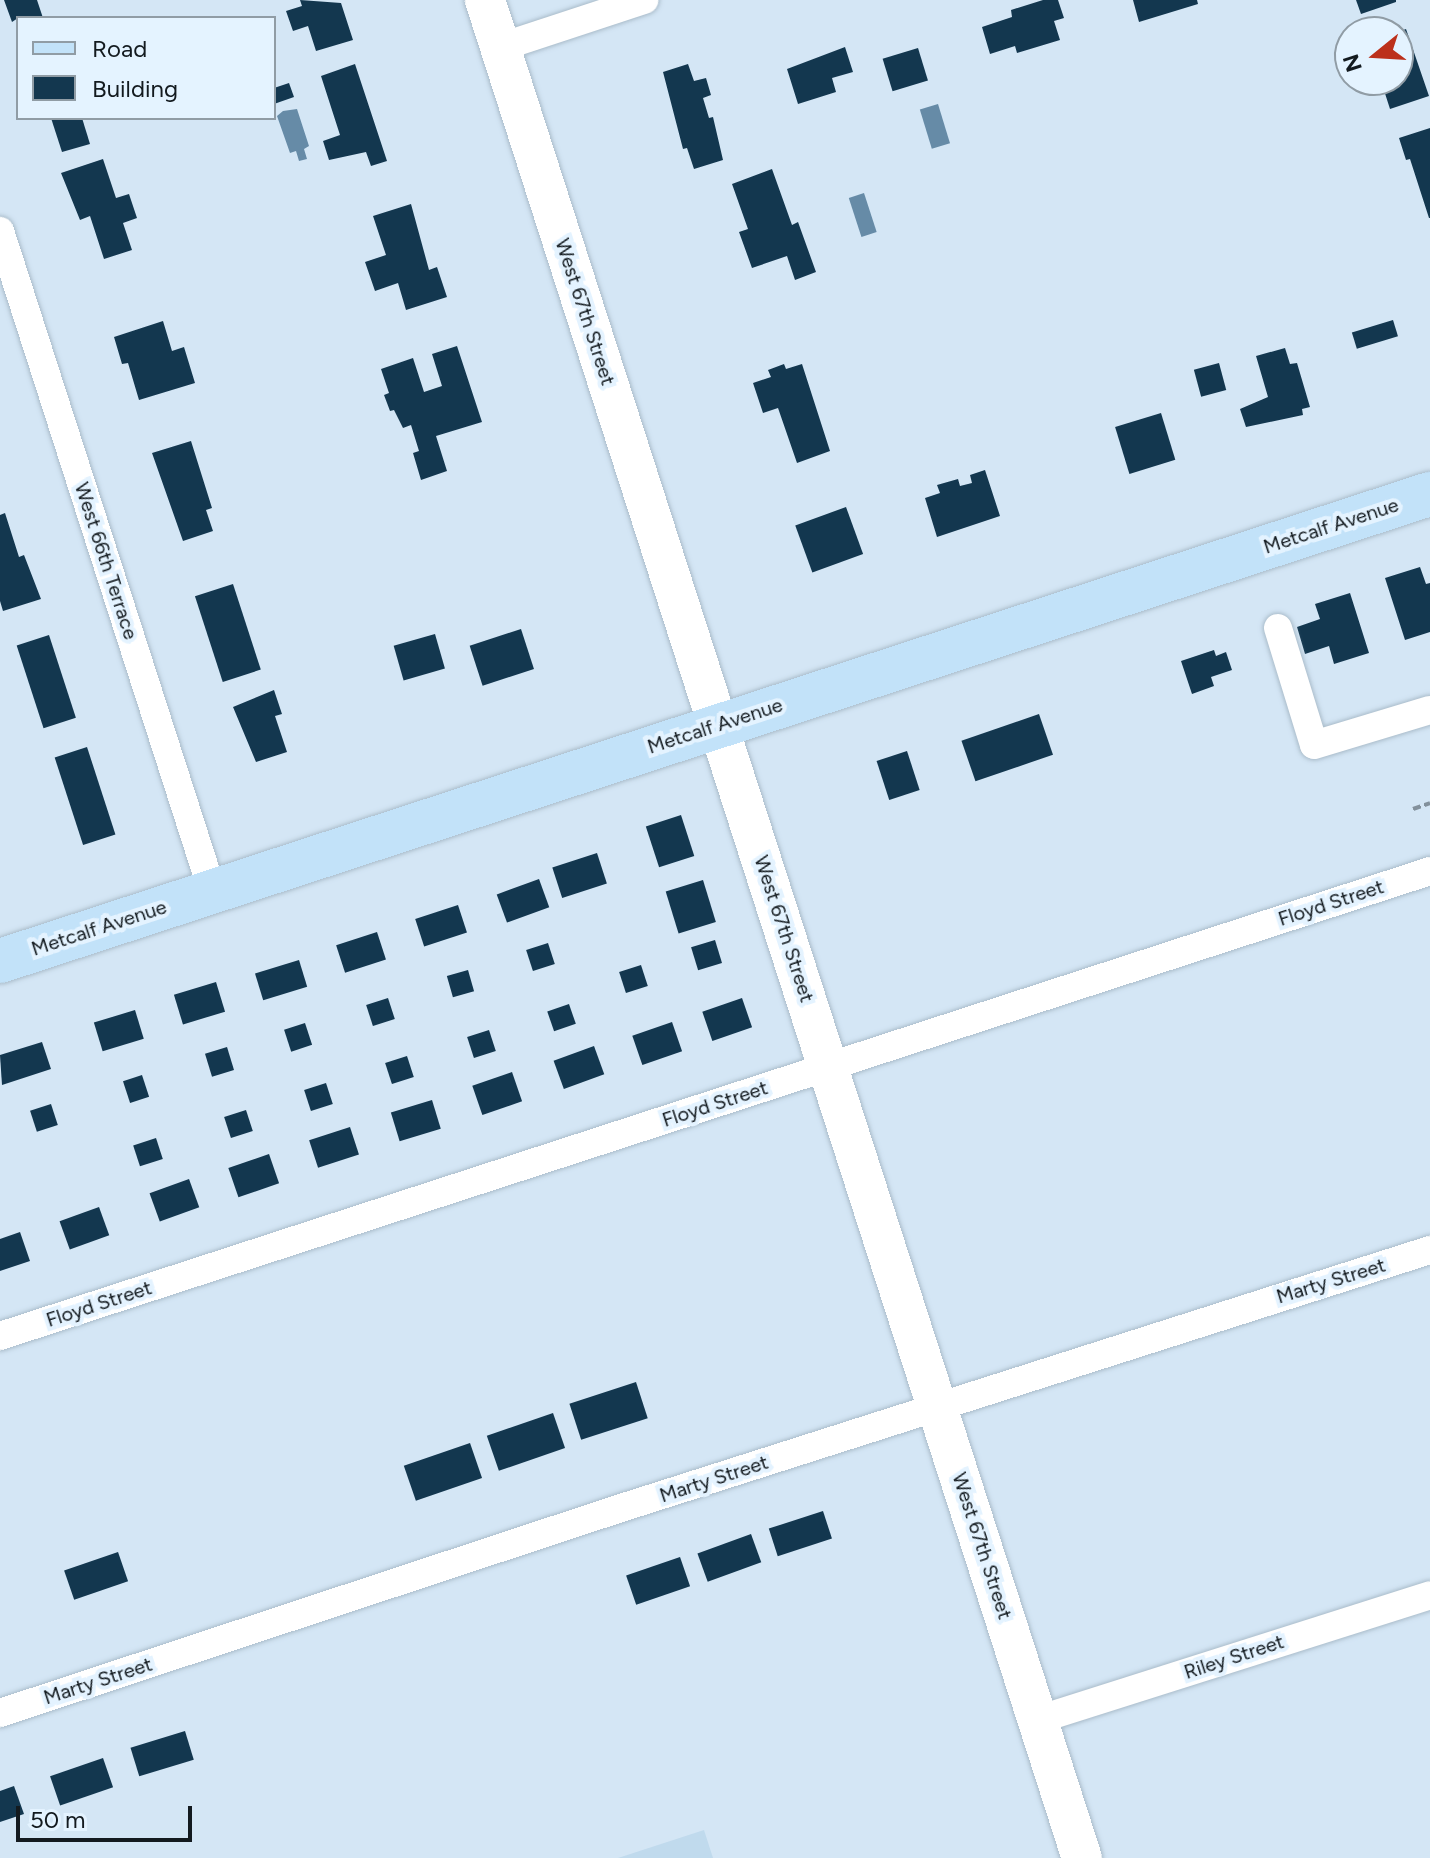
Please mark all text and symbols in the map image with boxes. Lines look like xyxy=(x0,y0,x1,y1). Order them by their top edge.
legend xyxy=(16,16,276,120)
north arrow xyxy=(1334,16,1414,96)
text: Road xyxy=(92,34,147,63)
text: N xyxy=(1337,51,1368,75)
text: Building xyxy=(92,74,178,103)
street label: West 67th Street xyxy=(550,236,620,388)
street label: West 66th Terrace xyxy=(69,479,143,643)
street label: Metcalf Avenue xyxy=(1260,493,1402,559)
street label: Metcalf Avenue xyxy=(644,693,786,759)
street label: West 67th Street xyxy=(749,853,819,1005)
street label: Floyd Street xyxy=(1275,875,1387,931)
street label: Metcalf Avenue xyxy=(28,895,170,961)
street label: Floyd Street xyxy=(659,1076,771,1132)
street label: Marty Street xyxy=(1274,1253,1388,1309)
street label: Floyd Street xyxy=(43,1276,155,1332)
street label: Marty Street xyxy=(657,1450,771,1508)
street label: West 67th Street xyxy=(947,1470,1017,1622)
street label: Riley Street xyxy=(1181,1630,1287,1684)
street label: Marty Street xyxy=(41,1652,155,1710)
scale bar xyxy=(20,1790,196,1840)
text: 50 m xyxy=(30,1805,86,1834)

